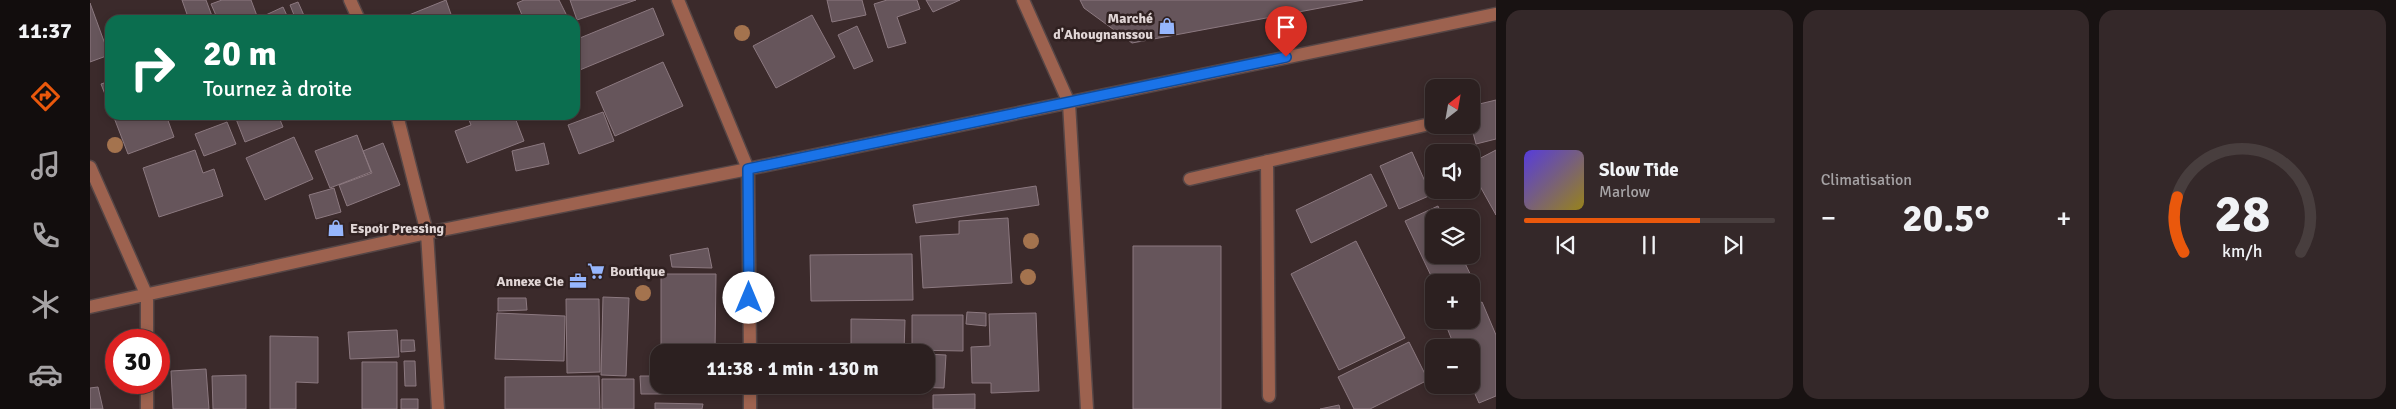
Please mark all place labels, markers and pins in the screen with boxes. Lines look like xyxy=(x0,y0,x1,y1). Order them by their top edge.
pin xyxy=(1265,6,1307,57)
place label: Marché d'Ahougnanssou xyxy=(1053,10,1153,43)
shop icon: Marché d'Ahougnanssou xyxy=(1157,16,1177,36)
shop icon: Espoir Pressing xyxy=(326,218,346,238)
place label: Espoir Pressing xyxy=(350,220,445,237)
supermarket icon: Boutique xyxy=(586,261,606,281)
place label: Boutique xyxy=(610,263,665,280)
office icon: Annexe Cie xyxy=(568,271,588,291)
place label: Annexe Cie xyxy=(497,273,564,290)

